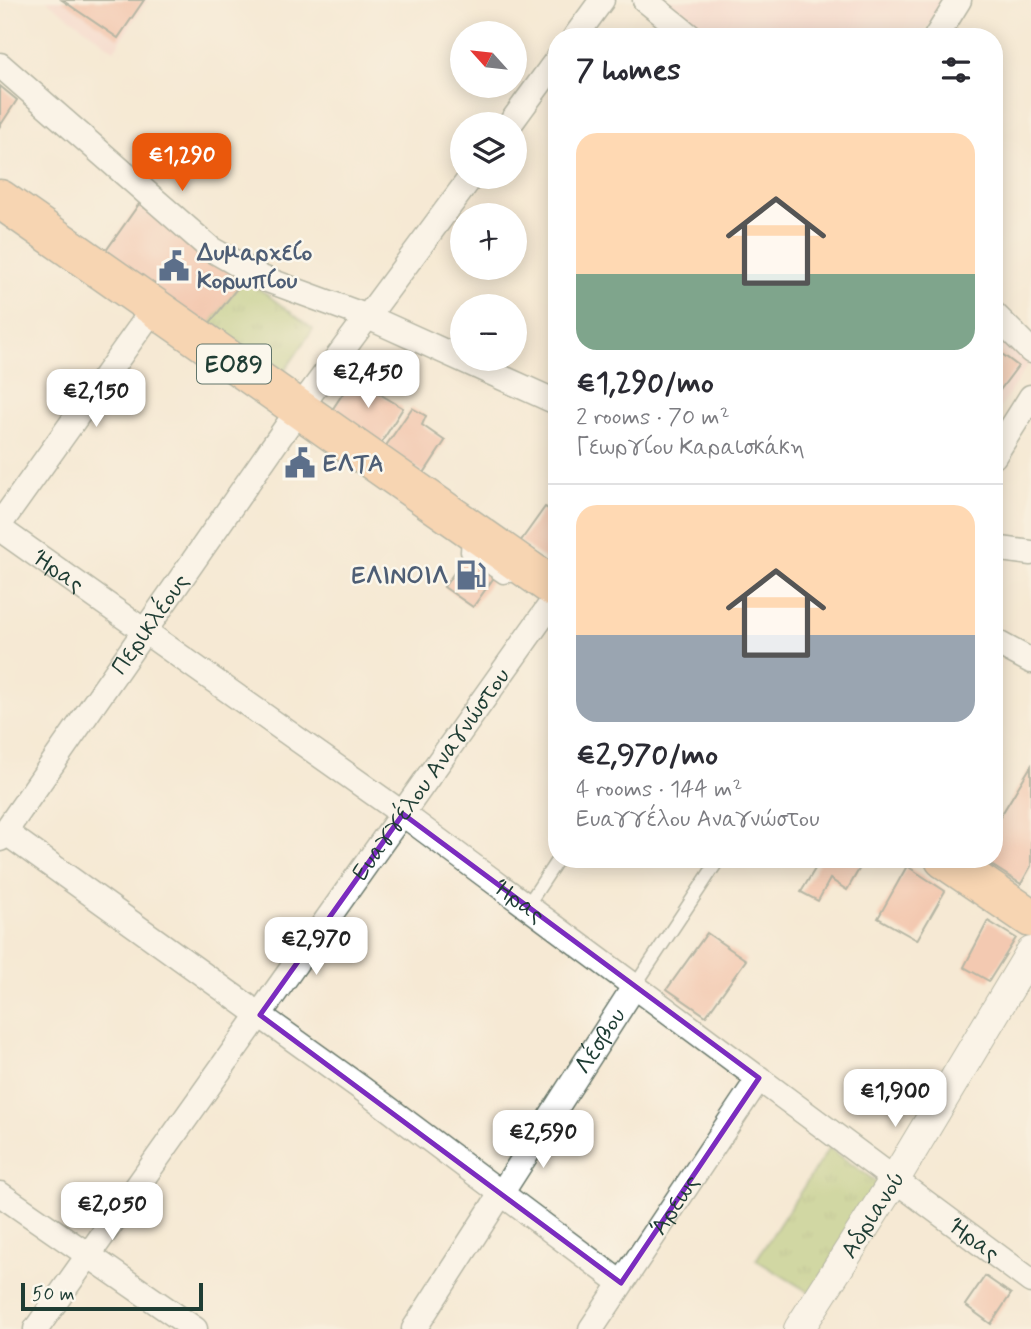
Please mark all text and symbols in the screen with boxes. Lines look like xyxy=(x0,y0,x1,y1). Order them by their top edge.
north arrow xyxy=(450,21,527,98)
map controls xyxy=(450,21,527,371)
text: 7 homes xyxy=(576,51,681,90)
icon: filters xyxy=(937,51,975,89)
button: layers xyxy=(450,112,527,189)
pin: €1,290 xyxy=(125,134,239,193)
text: €1,290 xyxy=(148,141,216,171)
icon: home xyxy=(713,178,839,304)
button: + xyxy=(450,203,527,280)
place label: Δυμαρχείο Κορωπίου xyxy=(196,238,312,297)
public building icon: Δυμαρχείο Κορωπίου xyxy=(157,249,191,283)
button: − xyxy=(450,294,527,371)
road number: ΕΟ89 xyxy=(197,344,271,384)
pin: €2,450 xyxy=(311,350,425,410)
text: €2,450 xyxy=(333,358,403,388)
text: €1,290/mo xyxy=(576,364,714,403)
pin: €2,150 xyxy=(39,370,153,429)
text: €2,150 xyxy=(63,377,129,407)
text: 2 rooms · 70 m² xyxy=(576,403,730,433)
text: Γεωργίου Καραισκάκη xyxy=(576,433,805,463)
public building icon: ΕΛΤΑ xyxy=(283,446,317,480)
place label: ΕΛΤΑ xyxy=(323,449,384,480)
street label: Ήρας xyxy=(26,543,90,601)
icon: home xyxy=(713,550,839,676)
fuel station icon: ΕΛΙΝΟΙΛ xyxy=(454,558,488,592)
place label: ΕΛΙΝΟΙΛ xyxy=(352,561,448,592)
street label: Περικλέους xyxy=(105,568,197,681)
street label: Ευαγγέλου Αναγνώστου xyxy=(345,662,518,887)
text: €2,970/mo xyxy=(576,736,718,775)
text: 4 rooms · 144 m² xyxy=(576,775,743,805)
text: Ευαγγέλου Αναγνώστου xyxy=(576,805,820,835)
street label: Ήρας xyxy=(487,873,551,931)
pin: €2,970 xyxy=(259,918,373,977)
text: €2,970 xyxy=(281,925,351,955)
street label: Λέσβου xyxy=(568,1002,634,1080)
pin: €1,900 xyxy=(838,1070,952,1129)
text: €1,900 xyxy=(860,1077,930,1107)
pin: €2,590 xyxy=(486,1110,600,1170)
text: €2,590 xyxy=(509,1118,577,1148)
street label: Αδριανού xyxy=(834,1166,913,1265)
street label: Άρεως xyxy=(644,1169,707,1242)
pin: €2,050 xyxy=(55,1182,169,1242)
text: €2,050 xyxy=(77,1190,147,1220)
street label: Ήρας xyxy=(942,1211,1006,1270)
scale bar xyxy=(21,1280,203,1312)
text: 50 m xyxy=(32,1282,75,1307)

